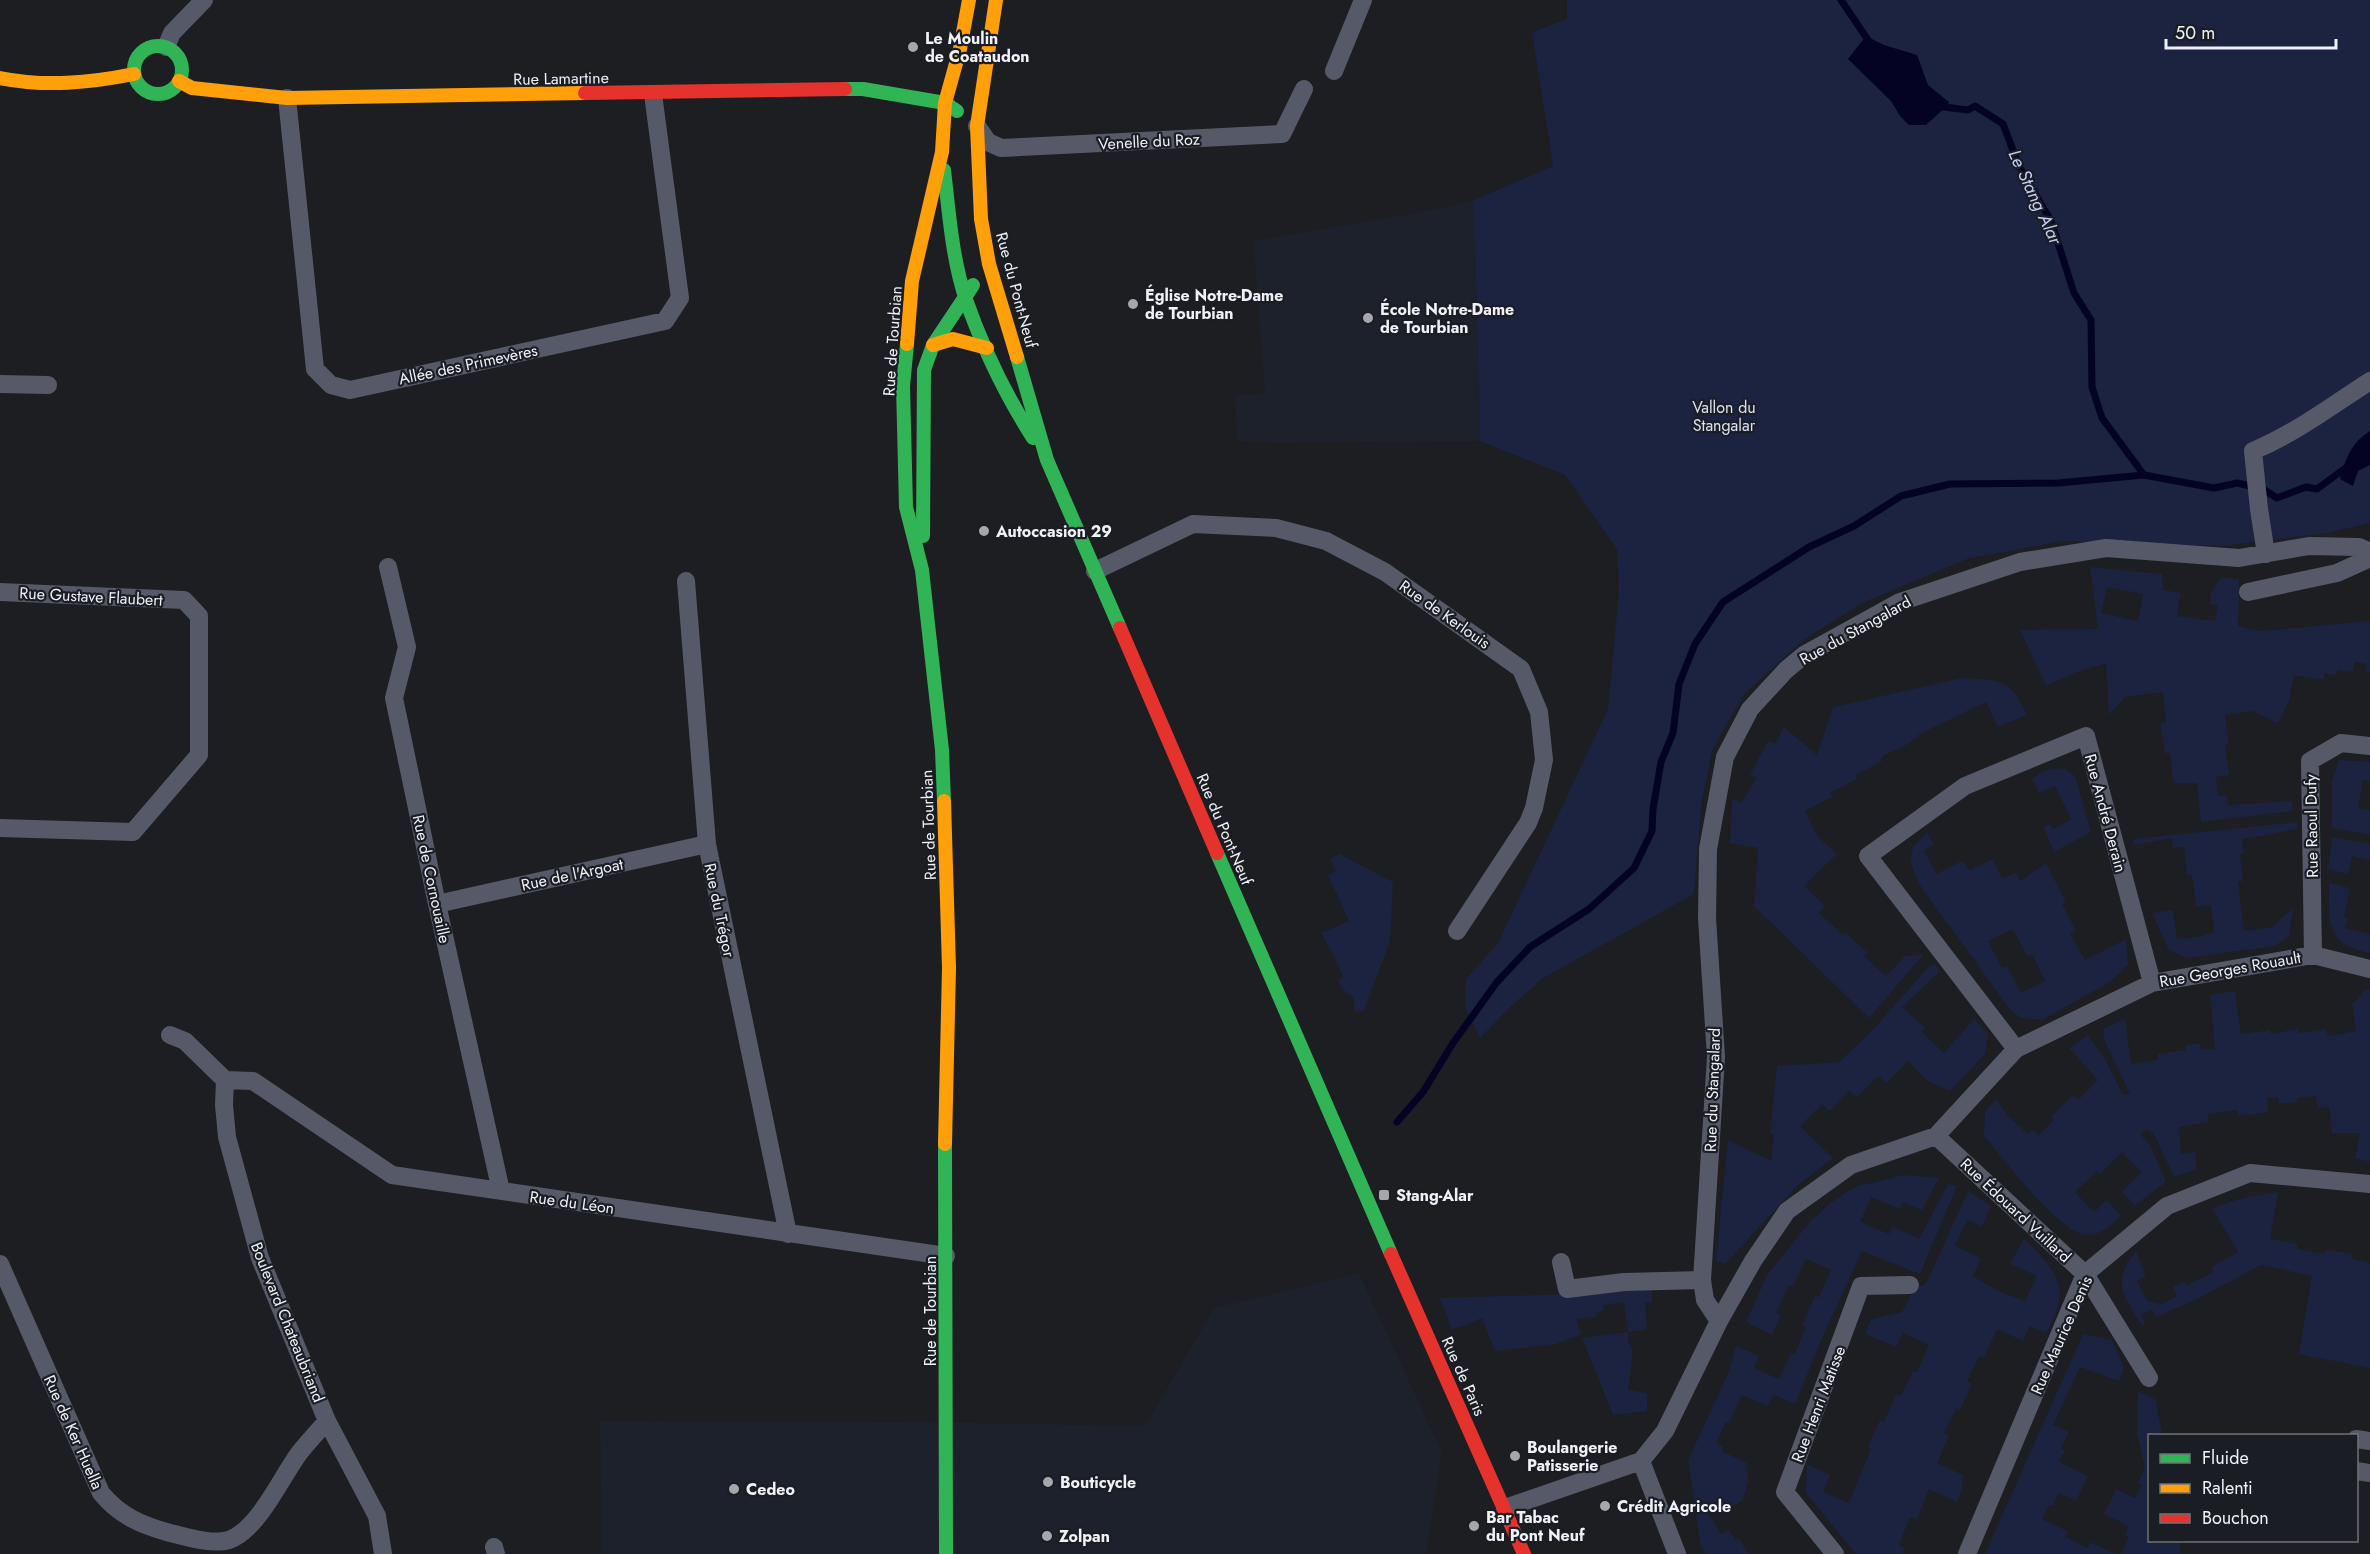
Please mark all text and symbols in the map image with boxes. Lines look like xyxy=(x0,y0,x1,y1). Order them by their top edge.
scale bar xyxy=(2166,12,2336,50)
text: 50 m xyxy=(2175,20,2215,46)
place label: Le Moulin de Coataudon xyxy=(925,27,1030,68)
marker: Le Moulin de Coataudon xyxy=(906,40,920,54)
street label: Rue Lamartine xyxy=(513,66,609,91)
street label: Venelle du Roz xyxy=(1098,127,1201,156)
water label: Le Stang Alar xyxy=(2002,145,2069,250)
street label: Rue du Pont-Neuf xyxy=(990,230,1043,351)
place label: Église Notre-Dame de Tourbian xyxy=(1145,284,1283,325)
street label: Rue de Tourbian xyxy=(877,285,908,397)
marker: Église Notre-Dame de Tourbian xyxy=(1126,297,1140,311)
place label: École Notre-Dame de Tourbian xyxy=(1380,298,1514,339)
marker: École Notre-Dame de Tourbian xyxy=(1361,311,1375,325)
street label: Allée des Primevères xyxy=(397,339,540,390)
park label: Vallon du Stangalar xyxy=(1692,396,1756,437)
place label: Autoccasion 29 xyxy=(995,520,1112,543)
marker: Autoccasion 29 xyxy=(977,524,991,538)
street label: Rue de Kerlouis xyxy=(1395,575,1495,654)
street label: Rue Gustave Flaubert xyxy=(19,581,163,612)
street label: Rue du Stangalard xyxy=(1795,590,1915,671)
street label: Rue André Derain xyxy=(2079,751,2132,875)
street label: Rue de Tourbian xyxy=(915,769,942,881)
street label: Rue du Pont-Neuf xyxy=(1191,770,1259,889)
street label: Rue Raoul Dufy xyxy=(2299,773,2324,878)
street label: Rue de Cornouaille xyxy=(407,813,456,945)
street label: Rue de l'Argoat xyxy=(519,852,625,897)
street label: Rue du Trégor xyxy=(698,861,741,960)
street label: Rue Georges Rouault xyxy=(2157,946,2303,993)
street label: Rue du Stangalard xyxy=(1699,1028,1726,1152)
street label: Rue Édouard Vuillard xyxy=(1955,1153,2076,1268)
place label: Stang-Alar xyxy=(1396,1184,1474,1207)
street label: Rue du Léon xyxy=(528,1185,616,1220)
marker: Stang-Alar xyxy=(1377,1188,1391,1202)
street label: Boulevard Chateaubriand xyxy=(245,1239,330,1406)
street label: Rue de Tourbian xyxy=(919,1256,942,1366)
street label: Rue Maurice Denis xyxy=(2025,1272,2098,1398)
street label: Rue de Paris xyxy=(1436,1333,1491,1420)
street label: Rue Henri Matisse xyxy=(1786,1343,1851,1466)
street label: Rue de Ker Huella xyxy=(38,1371,109,1493)
legend xyxy=(2148,1434,2358,1542)
place label: Boulangerie Patisserie xyxy=(1527,1436,1618,1477)
text: Fluide xyxy=(2202,1445,2249,1471)
marker: Boulangerie Patisserie xyxy=(1508,1449,1522,1463)
place label: Bouticycle xyxy=(1060,1471,1136,1494)
marker: Bouticycle xyxy=(1041,1475,1055,1489)
text: Ralenti xyxy=(2202,1475,2253,1501)
place label: Cedeo xyxy=(746,1478,795,1501)
marker: Cedeo xyxy=(727,1482,741,1496)
place label: Crédit Agricole xyxy=(1617,1495,1731,1518)
marker: Crédit Agricole xyxy=(1598,1499,1612,1513)
text: Bouchon xyxy=(2202,1505,2269,1531)
place label: Bar Tabac du Pont Neuf xyxy=(1486,1506,1586,1547)
marker: Bar Tabac du Pont Neuf xyxy=(1467,1519,1481,1533)
place label: Zolpan xyxy=(1059,1525,1110,1548)
marker: Zolpan xyxy=(1040,1529,1054,1543)

